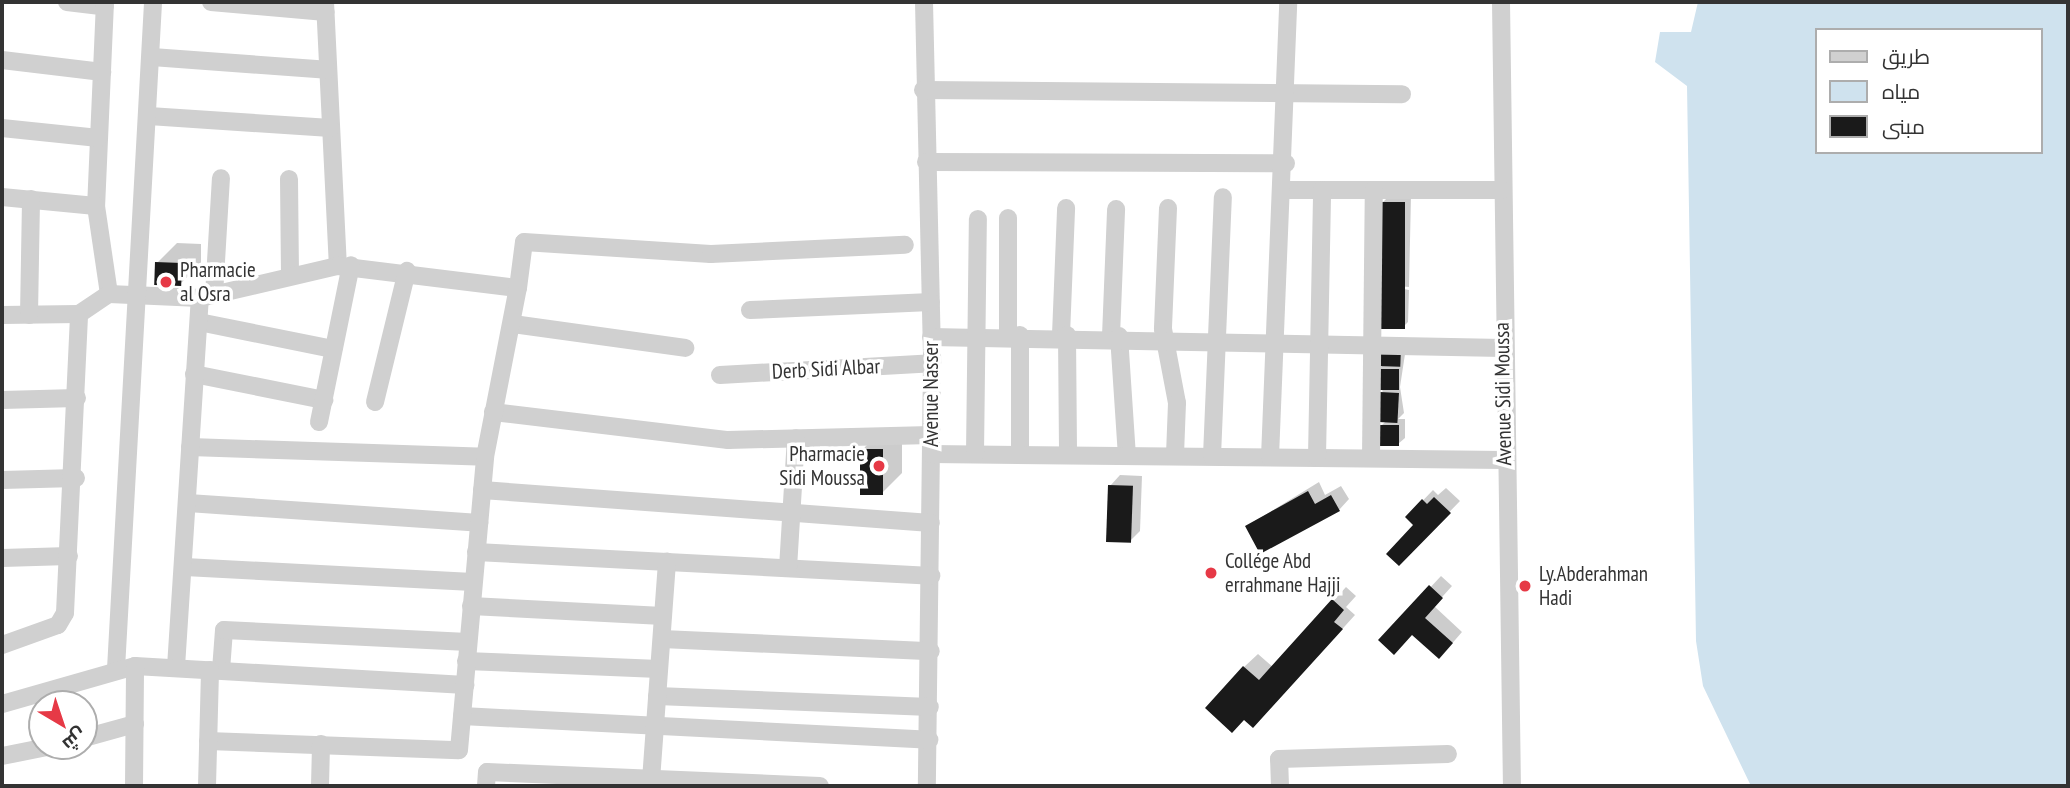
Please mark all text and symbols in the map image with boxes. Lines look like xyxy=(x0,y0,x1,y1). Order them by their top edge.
legend xyxy=(1814,28,2042,154)
text: طريق xyxy=(1882,43,1930,70)
text: مياه xyxy=(1882,78,1920,105)
text: مبنى xyxy=(1882,113,1925,140)
place label: Pharmacie al Osra xyxy=(180,257,256,307)
marker: Pharmacie al Osra xyxy=(158,274,174,290)
street label: Avenue Sidi Moussa xyxy=(1489,322,1517,466)
street label: Avenue Nasser xyxy=(918,341,944,447)
street label: Derb Sidi Albar xyxy=(771,354,881,384)
place label: Pharmacie Sidi Moussa xyxy=(779,441,865,491)
marker: Pharmacie Sidi Moussa xyxy=(871,458,887,474)
place label: Collége Abd errahmane Hajji xyxy=(1225,548,1340,598)
place label: Ly.Abderahman Hadi xyxy=(1539,561,1648,611)
marker: Collége Abd errahmane Hajji xyxy=(1203,565,1219,581)
marker: Ly.Abderahman Hadi xyxy=(1517,578,1533,594)
north arrow xyxy=(28,690,98,760)
text: ش xyxy=(58,723,92,757)

